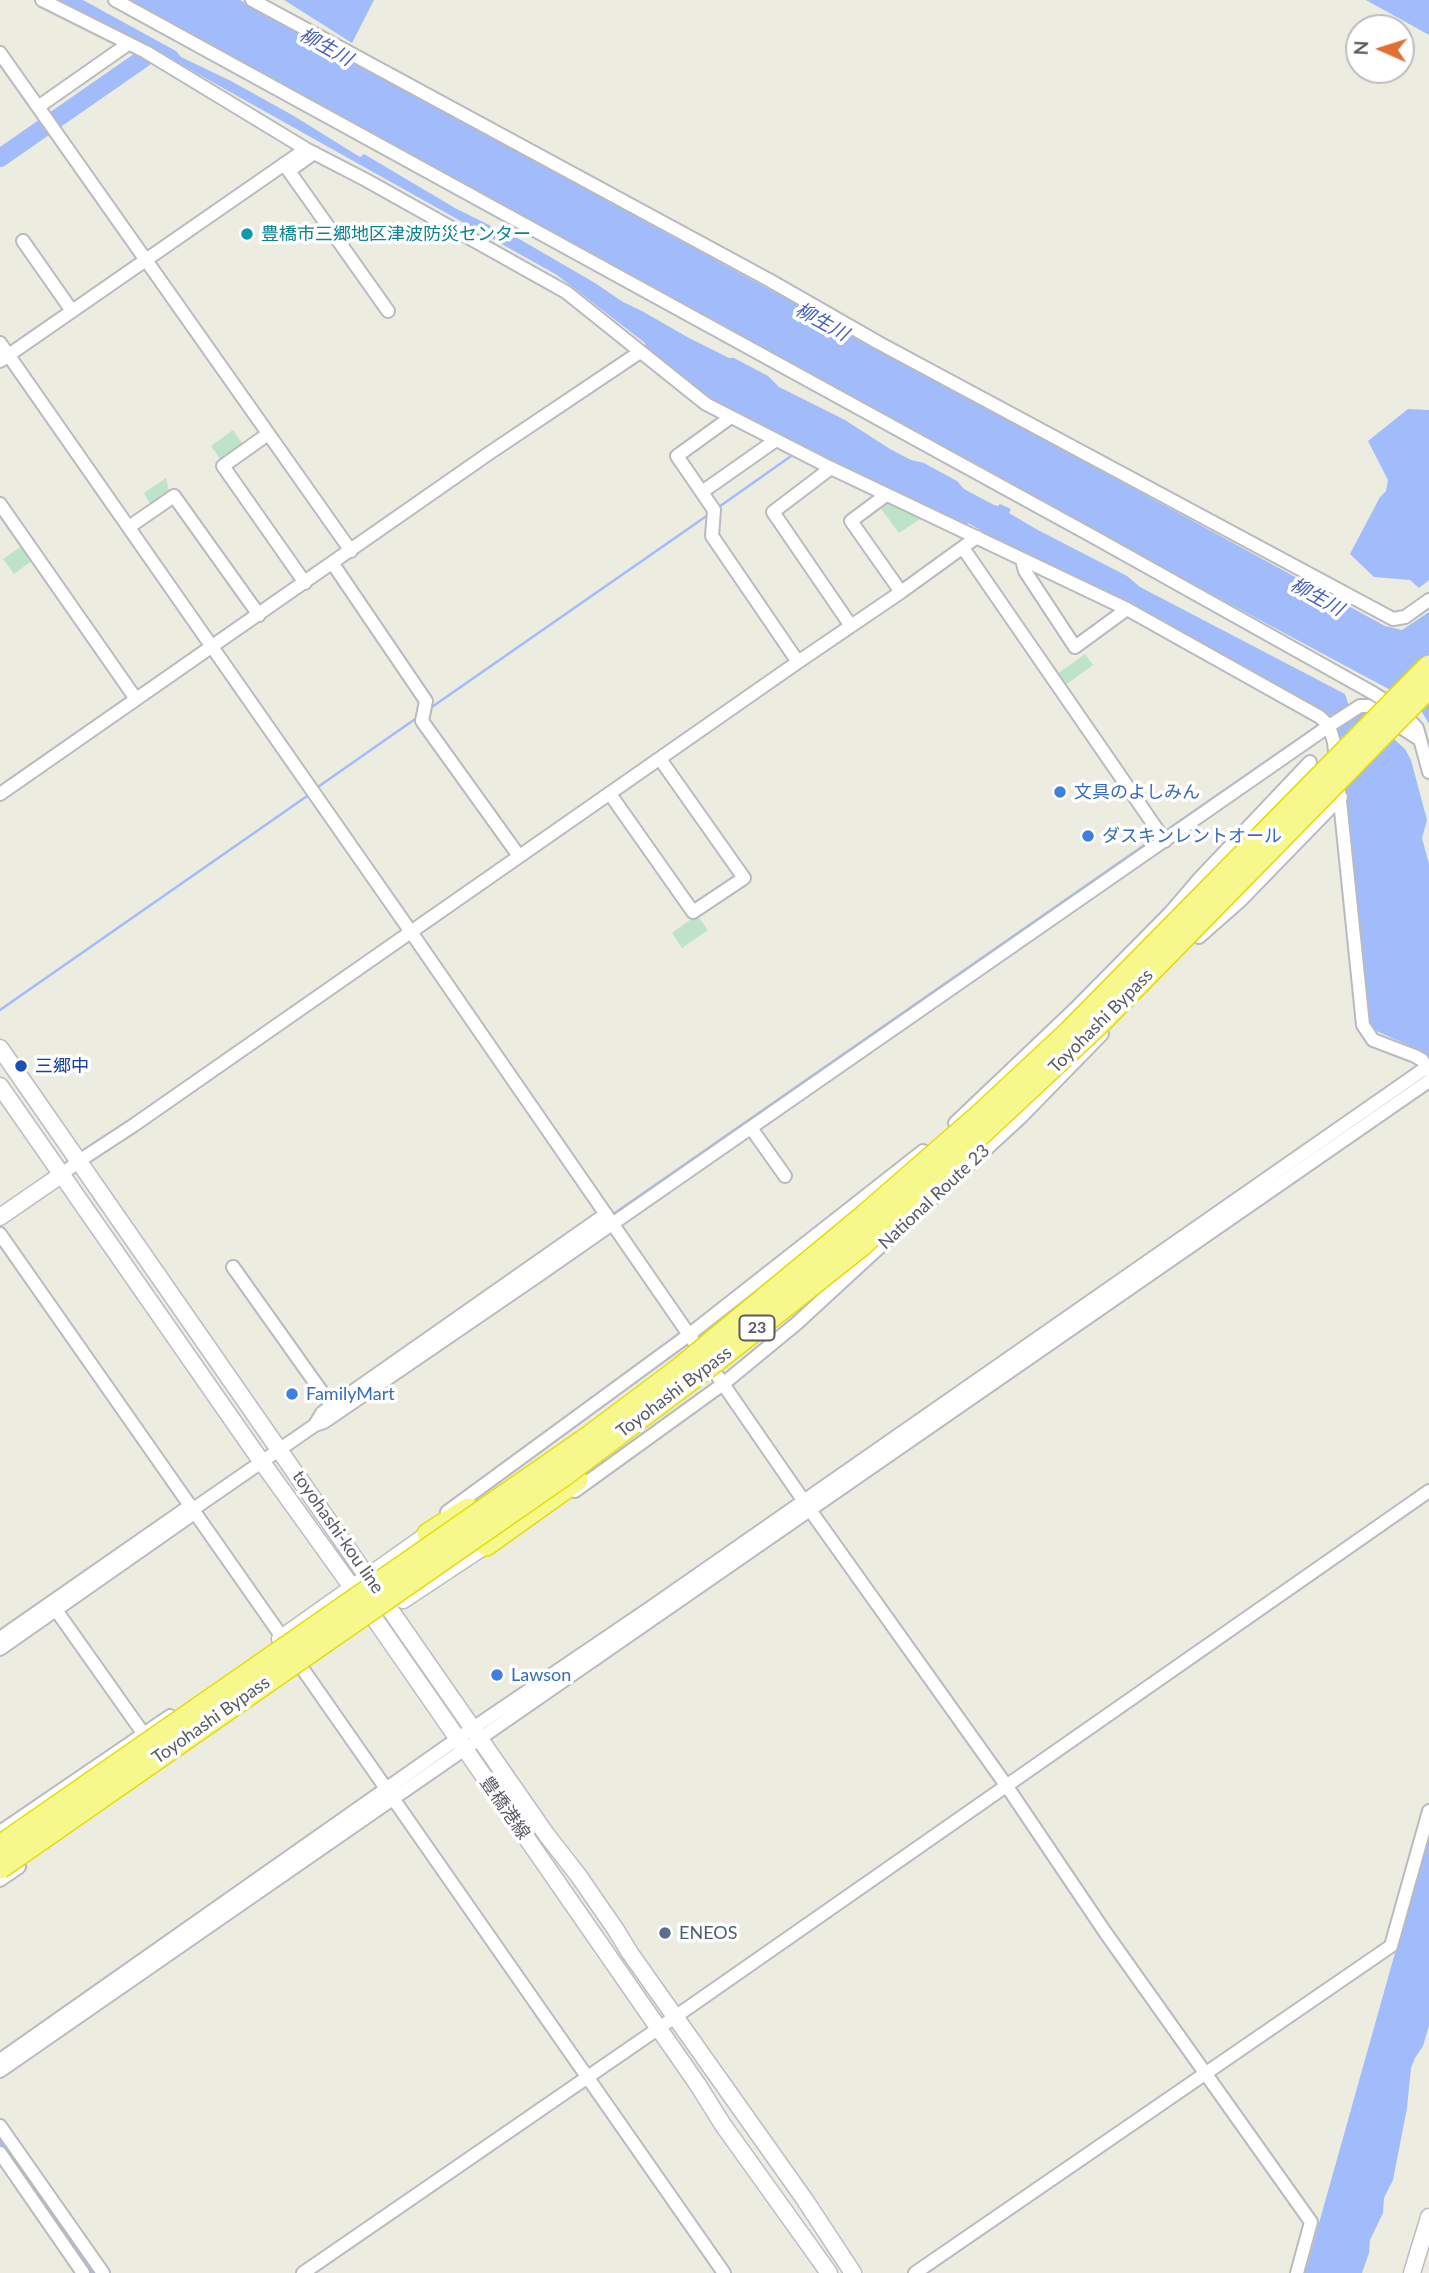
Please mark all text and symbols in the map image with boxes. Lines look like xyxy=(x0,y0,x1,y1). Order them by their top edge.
north arrow xyxy=(1345,14,1415,84)
water label: 柳生川 xyxy=(296,23,356,71)
text: N xyxy=(1349,40,1372,56)
place label: 豊橋市三郷地区津波防災センター xyxy=(261,223,531,245)
marker: 豊橋市三郷地区津波防災センター xyxy=(239,226,255,242)
water label: 柳生川 xyxy=(792,298,852,346)
water label: 柳生川 xyxy=(1287,573,1347,621)
place label: 文具のよしみん xyxy=(1074,781,1200,803)
marker: 文具のよしみん xyxy=(1052,784,1068,800)
place label: ダスキンレントオール xyxy=(1102,825,1282,847)
marker: ダスキンレントオール xyxy=(1080,828,1096,844)
street label: Toyohashi Bypass xyxy=(1044,964,1158,1078)
place label: 三郷中 xyxy=(35,1055,89,1077)
marker: 三郷中 xyxy=(13,1058,29,1074)
street label: National Route 23 xyxy=(874,1140,994,1254)
road number: 23 xyxy=(740,1316,774,1340)
street label: Toyohashi Bypass xyxy=(612,1342,736,1442)
place label: FamilyMart xyxy=(306,1383,395,1405)
marker: FamilyMart xyxy=(284,1386,300,1402)
street label: toyohashi-kou line xyxy=(288,1466,388,1598)
place label: Lawson xyxy=(511,1664,571,1686)
marker: Lawson xyxy=(489,1667,505,1683)
street label: Toyohashi Bypass xyxy=(148,1671,274,1769)
street label: 豊橋港線 xyxy=(476,1772,534,1844)
place label: ENEOS xyxy=(679,1922,737,1944)
marker: ENEOS xyxy=(657,1925,673,1941)

